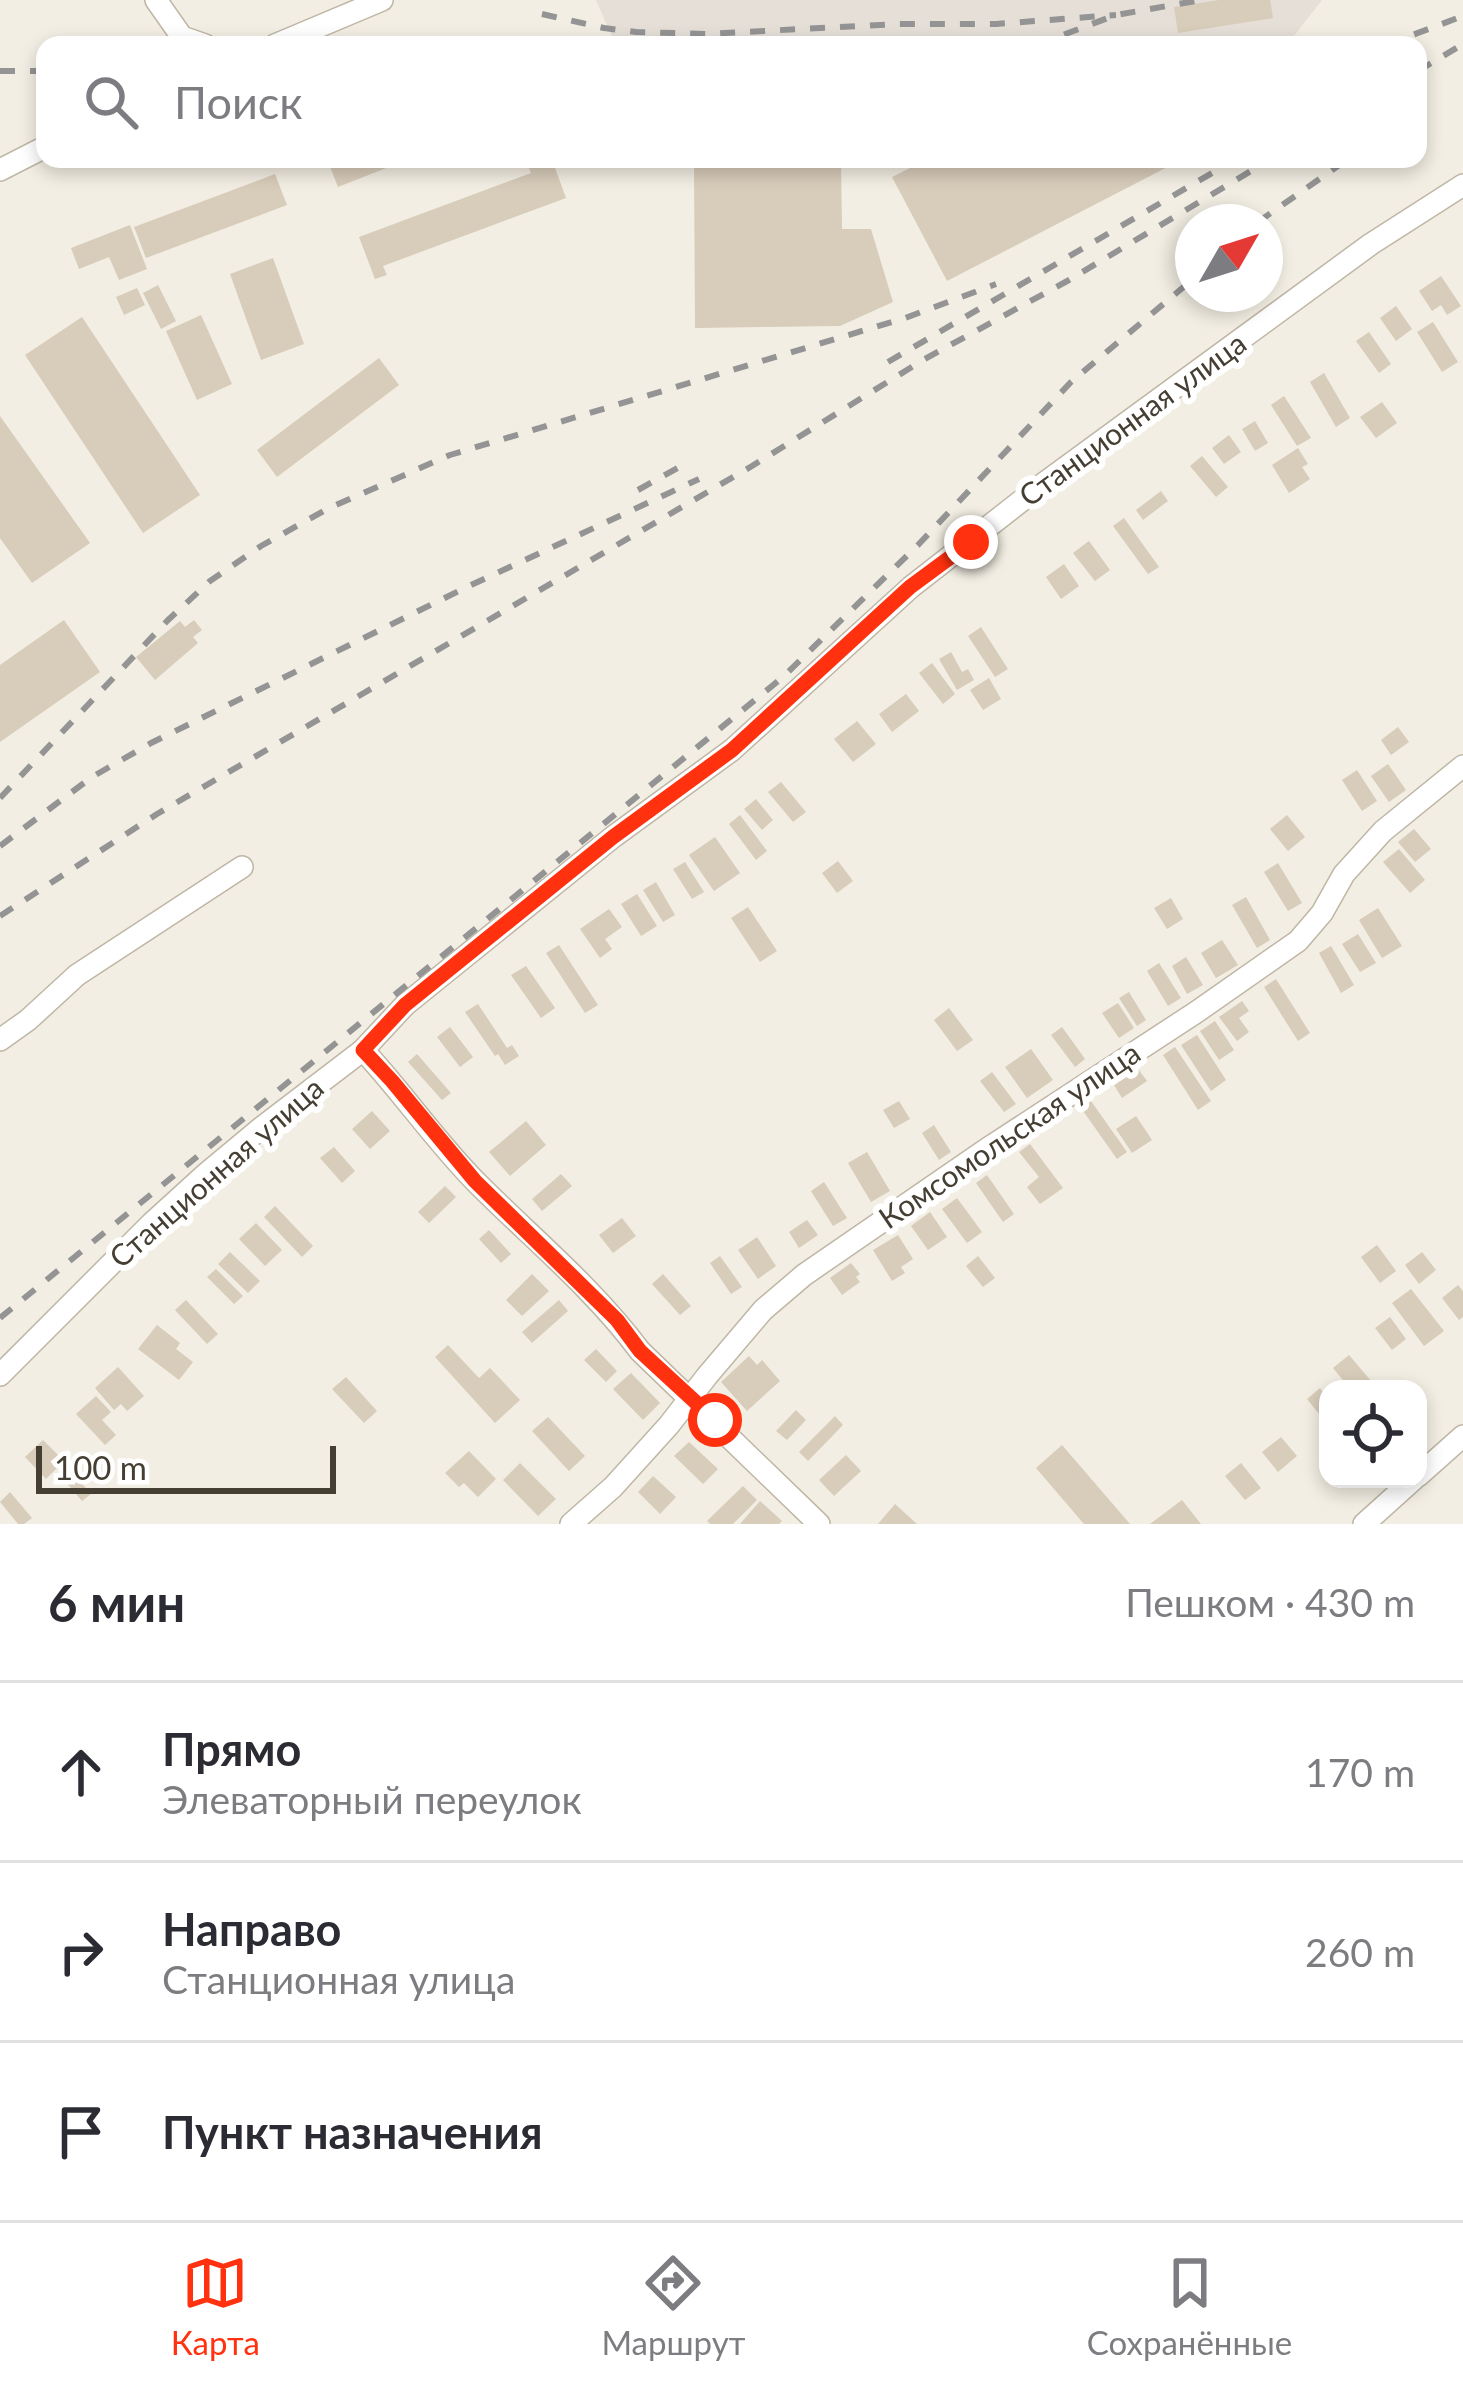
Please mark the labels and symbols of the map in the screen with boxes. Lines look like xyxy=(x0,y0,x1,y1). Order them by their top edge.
north arrow xyxy=(1175,204,1283,312)
street label: Станционная улица xyxy=(1011,324,1252,513)
route end xyxy=(944,515,998,569)
street label: Комсомольская улица xyxy=(872,1034,1146,1235)
street label: Станционная улица xyxy=(101,1069,330,1274)
route start xyxy=(688,1393,742,1447)
scale bar xyxy=(36,1440,336,1493)

